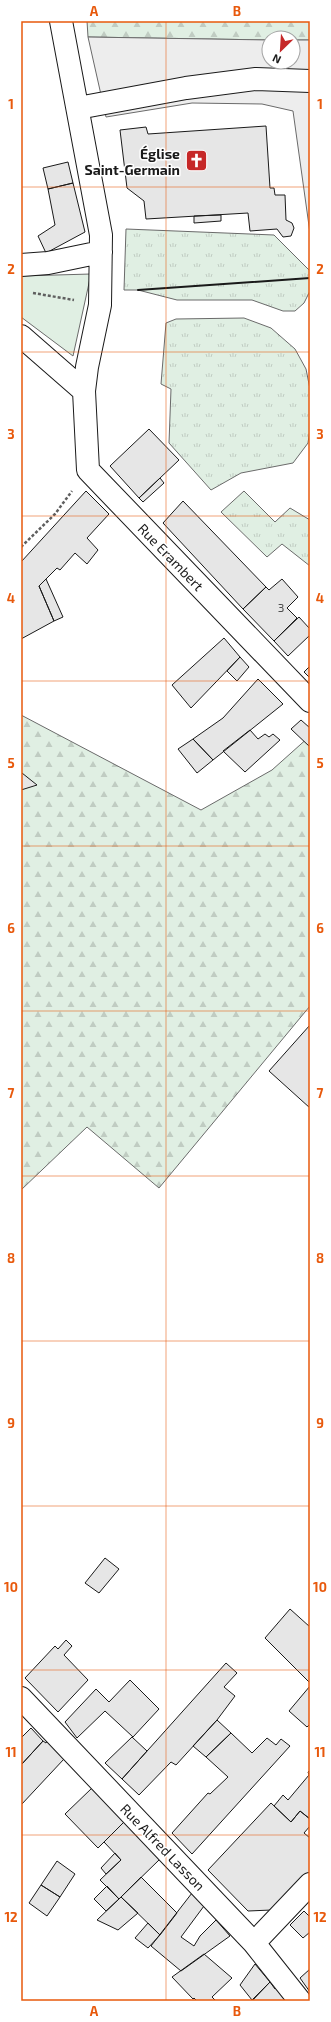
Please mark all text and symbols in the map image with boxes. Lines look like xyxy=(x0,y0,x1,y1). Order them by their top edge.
text: A xyxy=(90,3,99,19)
text: B xyxy=(233,3,241,19)
north arrow xyxy=(261,30,301,70)
text: N xyxy=(270,52,283,67)
text: 1 xyxy=(8,96,14,112)
text: 1 xyxy=(317,96,323,112)
place label: Église Saint-Germain xyxy=(84,145,180,178)
church icon: Église Saint-Germain xyxy=(183,148,209,174)
text: 2 xyxy=(7,261,15,277)
text: 2 xyxy=(316,261,324,277)
text: 3 xyxy=(7,426,15,442)
text: 3 xyxy=(316,426,324,442)
street label: Rue Erambert xyxy=(135,520,207,594)
text: 4 xyxy=(7,590,15,606)
text: 4 xyxy=(316,590,324,606)
house number: 3 xyxy=(278,600,284,614)
text: 5 xyxy=(7,755,15,771)
text: 5 xyxy=(316,755,324,771)
text: 6 xyxy=(7,920,15,936)
text: 6 xyxy=(316,920,324,936)
text: 7 xyxy=(8,1085,15,1101)
text: 7 xyxy=(317,1085,324,1101)
text: 8 xyxy=(7,1250,15,1266)
text: 8 xyxy=(316,1250,324,1266)
text: 9 xyxy=(7,1415,15,1431)
text: 9 xyxy=(316,1415,324,1431)
text: 10 xyxy=(4,1579,18,1595)
text: 10 xyxy=(313,1579,327,1595)
text: 11 xyxy=(5,1744,17,1760)
text: 11 xyxy=(314,1744,326,1760)
street label: Rue Alfred Lasson xyxy=(117,1800,209,1894)
text: 12 xyxy=(4,1909,18,1925)
text: 12 xyxy=(313,1909,327,1925)
text: A xyxy=(90,2003,99,2019)
text: B xyxy=(233,2003,241,2019)

